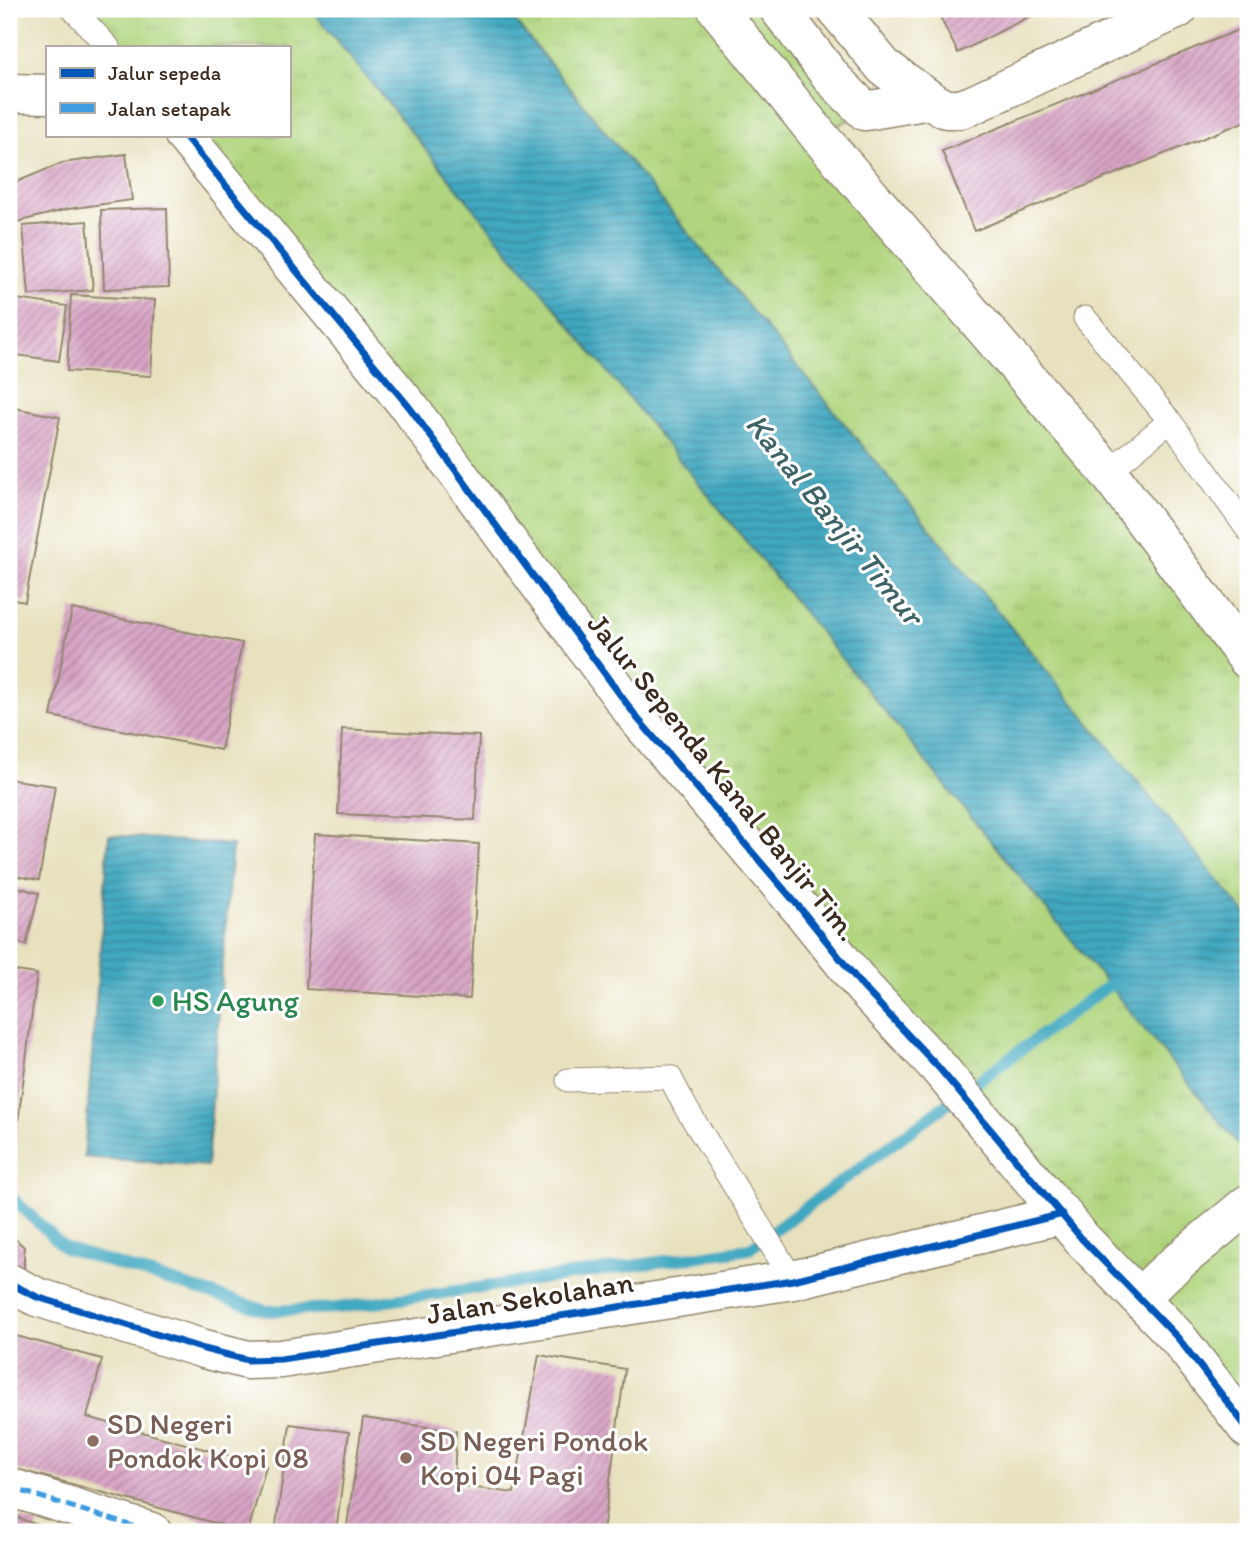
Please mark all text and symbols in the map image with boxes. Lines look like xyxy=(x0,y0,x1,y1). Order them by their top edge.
legend xyxy=(46,46,290,136)
text: Jalur sepeda xyxy=(108,60,221,85)
text: Jalan setapak xyxy=(108,96,231,121)
water label: Kanal Banjir Timur xyxy=(738,406,934,635)
street label: Jalur Sependa Kanal Banjir Tim. xyxy=(580,605,867,948)
place label: HS Agung xyxy=(172,982,300,1019)
marker: HS Agung xyxy=(150,993,166,1009)
street label: Jalan Sekolahan xyxy=(424,1263,636,1332)
place label: SD Negeri Pondok Kopi 08 xyxy=(107,1405,309,1476)
place label: SD Negeri Pondok Kopi 04 Pagi xyxy=(420,1422,648,1493)
marker: SD Negeri Pondok Kopi 08 xyxy=(85,1433,101,1449)
marker: SD Negeri Pondok Kopi 04 Pagi xyxy=(398,1450,414,1466)

